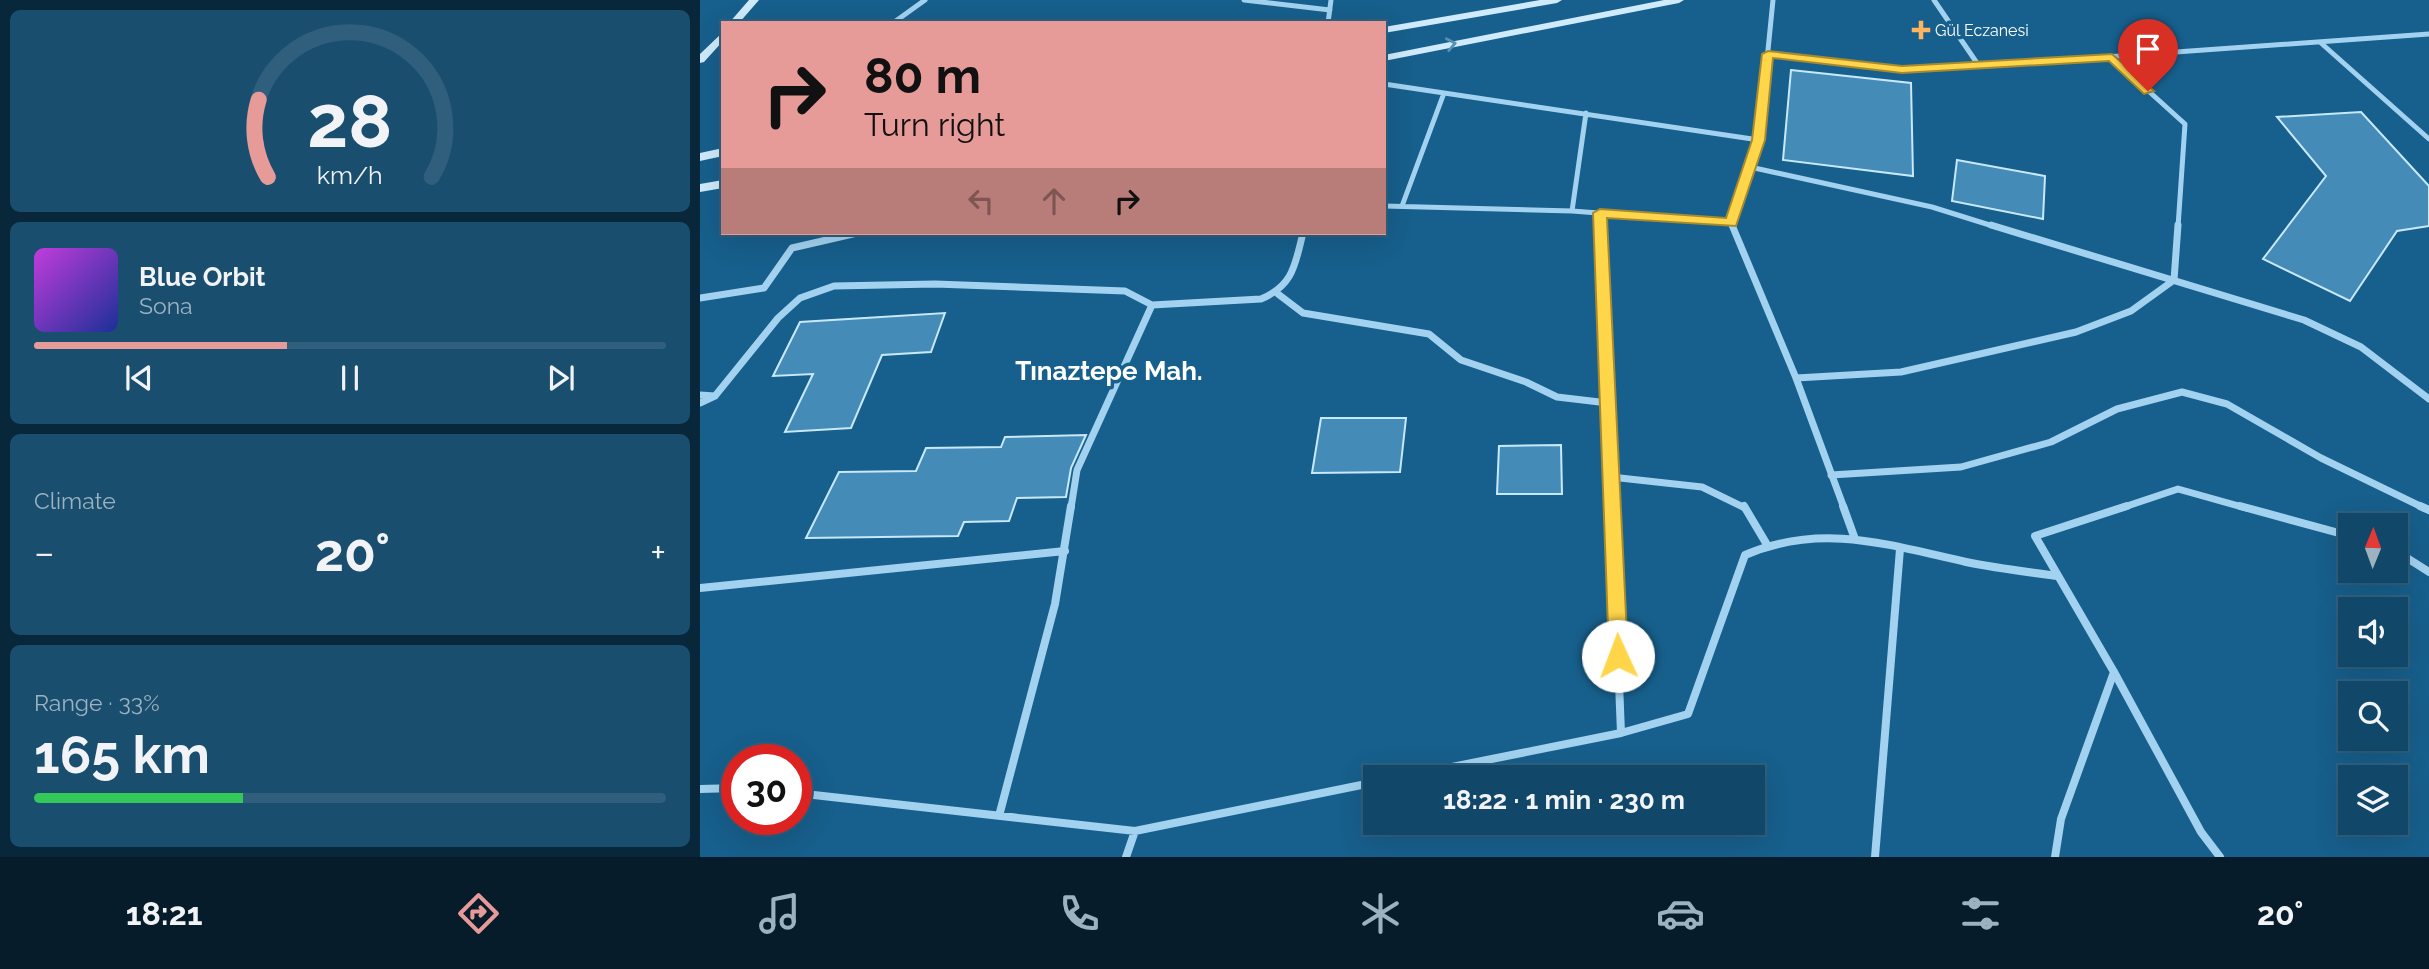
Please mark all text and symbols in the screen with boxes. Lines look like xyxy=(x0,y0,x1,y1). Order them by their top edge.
pin xyxy=(2118,19,2178,91)
place label: Gül Eczanesi xyxy=(1935,21,2029,40)
marker: Gül Eczanesi xyxy=(1913,22,1929,38)
icon: arrive xyxy=(2129,30,2167,68)
one-way arrow xyxy=(1445,38,1457,53)
text: 80 m xyxy=(864,47,981,104)
icon: right xyxy=(749,49,840,140)
text: 28 xyxy=(307,79,393,164)
text: Turn right xyxy=(864,106,1005,143)
text: km/h xyxy=(317,160,383,190)
icon: left xyxy=(962,182,1000,220)
icon: ahead xyxy=(1035,182,1073,220)
icon: right xyxy=(1108,182,1146,220)
text: Blue Orbit xyxy=(139,262,266,292)
text: Sona xyxy=(139,292,193,319)
district label: Tınaztepe Mah. xyxy=(1015,356,1203,386)
icon: previous xyxy=(120,359,158,397)
icon: pause xyxy=(331,359,369,397)
icon: next xyxy=(542,359,580,397)
text: Climate xyxy=(34,487,116,514)
north arrow xyxy=(2338,513,2408,583)
map controls xyxy=(2338,513,2408,835)
text: 20° xyxy=(315,522,390,583)
text: − xyxy=(34,530,54,575)
text: + xyxy=(650,530,666,575)
button: sound xyxy=(2338,597,2408,667)
position arrow xyxy=(1581,619,1655,693)
button: search xyxy=(2338,681,2408,751)
text: Range · 33% xyxy=(34,689,160,716)
text: 165 km xyxy=(34,724,210,785)
speed limit sign: 30 xyxy=(721,744,812,835)
button: layers xyxy=(2338,765,2408,835)
text: 18:22 · 1 min · 230 m xyxy=(1443,785,1685,815)
icon: directions xyxy=(454,889,503,938)
icon: music xyxy=(755,889,804,938)
icon: phone xyxy=(1055,889,1104,938)
icon: climate xyxy=(1356,889,1405,938)
icon: car xyxy=(1656,889,1705,938)
icon: filters xyxy=(1956,889,2005,938)
text: 18:21 xyxy=(126,895,203,932)
text: 20° xyxy=(2257,895,2303,932)

